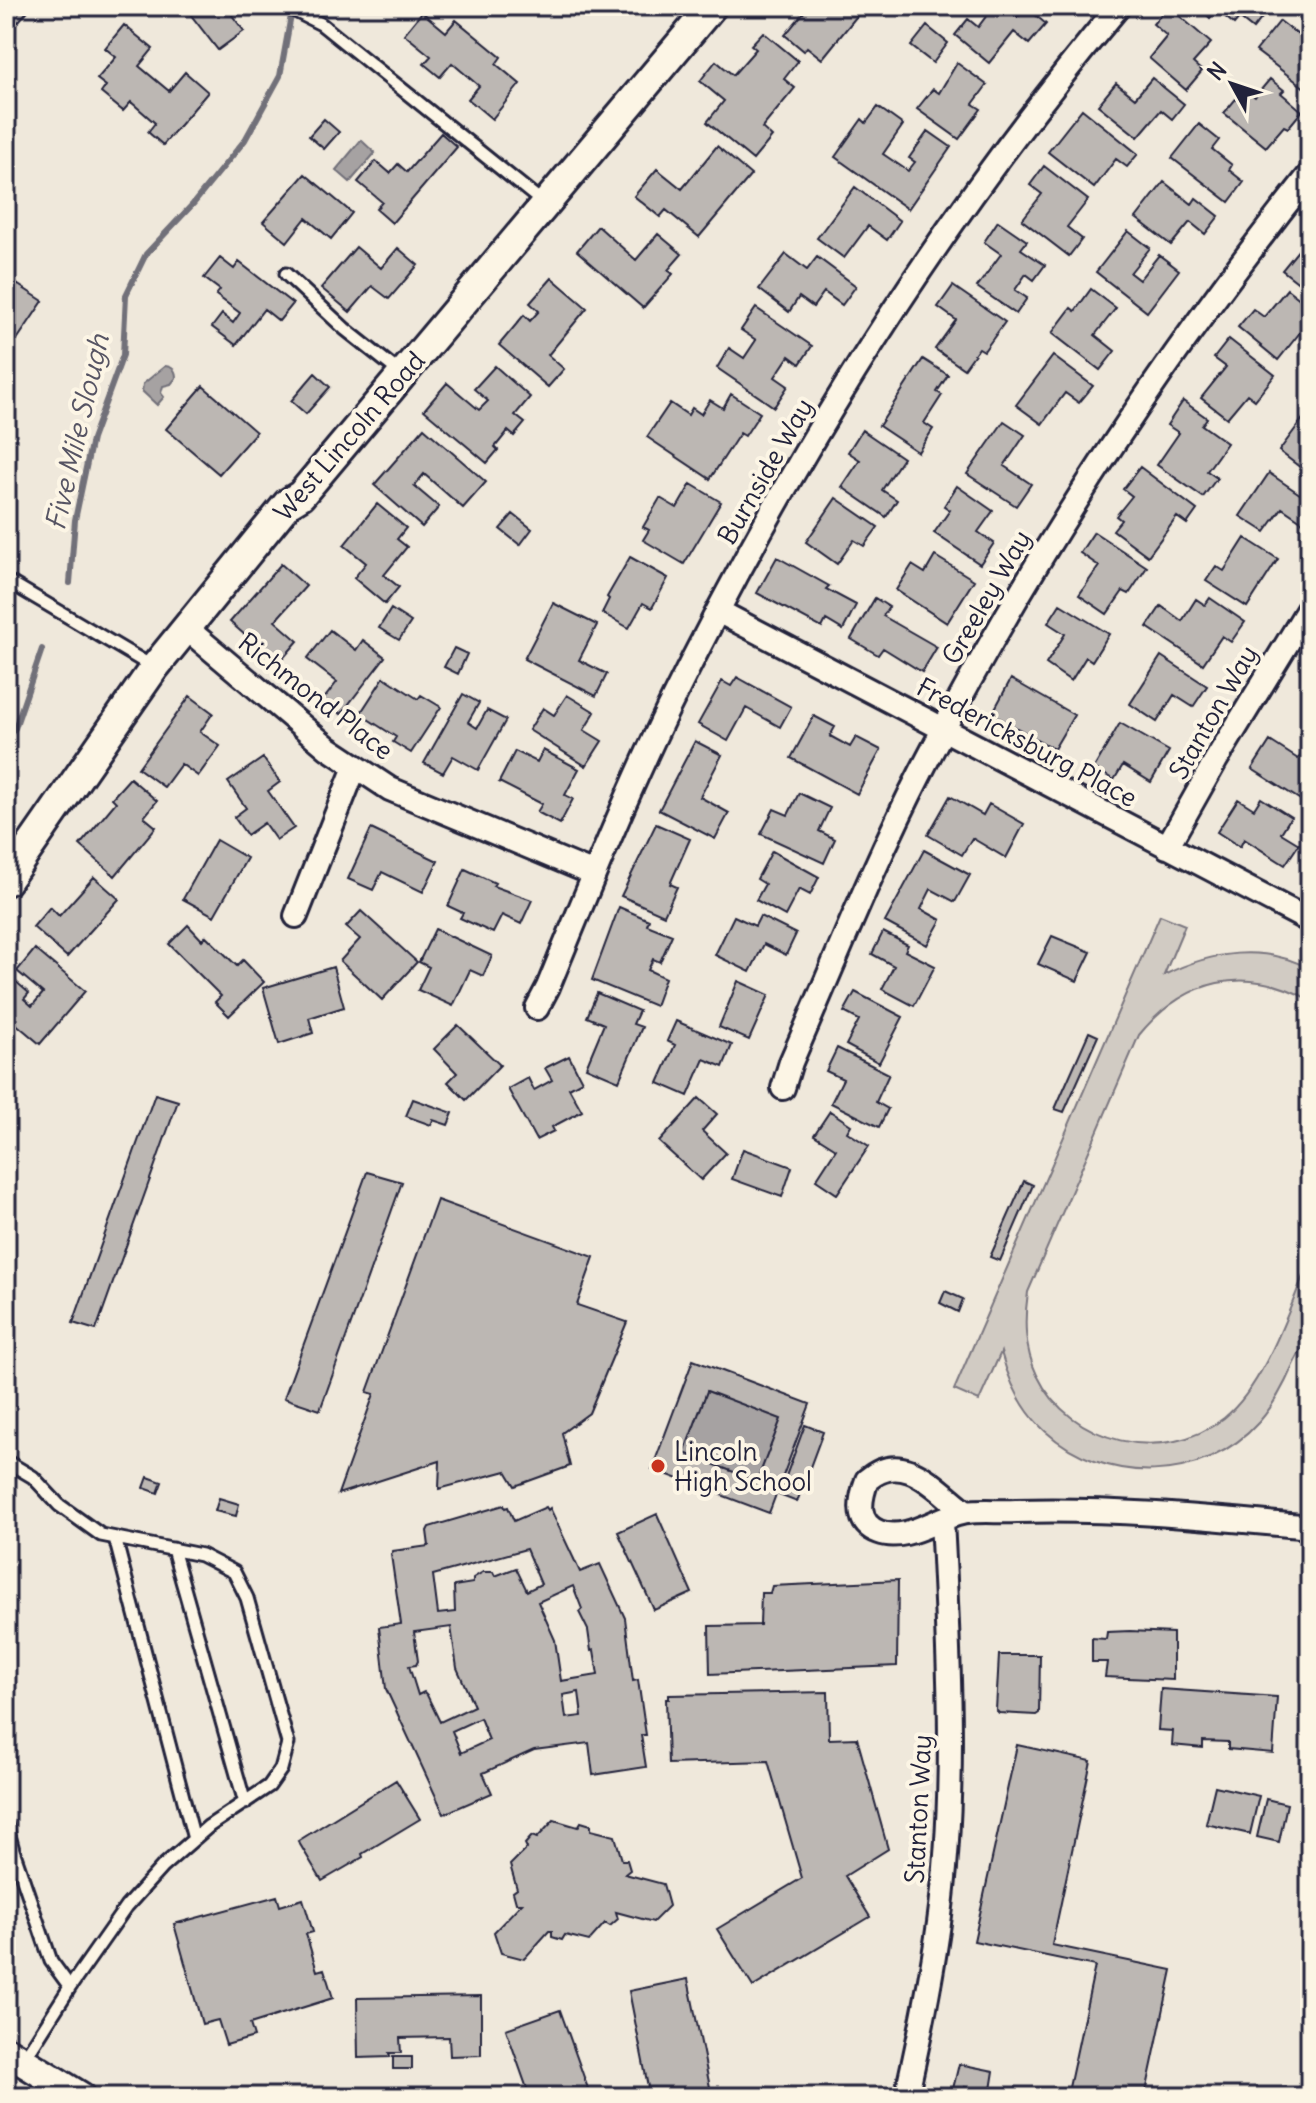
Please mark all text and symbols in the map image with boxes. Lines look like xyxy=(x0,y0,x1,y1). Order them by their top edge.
north arrow xyxy=(1192,44,1272,124)
text: N xyxy=(1201,56,1232,86)
water label: Five Mile Slough xyxy=(37,330,117,533)
street label: West Lincoln Road xyxy=(266,344,432,528)
street label: Burnside Way xyxy=(710,392,820,550)
street label: Greeley Way xyxy=(934,524,1038,670)
street label: Richmond Place xyxy=(232,625,400,767)
street label: Stanton Way xyxy=(1161,639,1265,785)
street label: Fredericksburg Place xyxy=(911,670,1143,814)
place label: Lincoln High School xyxy=(674,1435,812,1498)
marker: Lincoln High School xyxy=(649,1457,667,1475)
street label: Stanton Way xyxy=(898,1734,938,1884)

